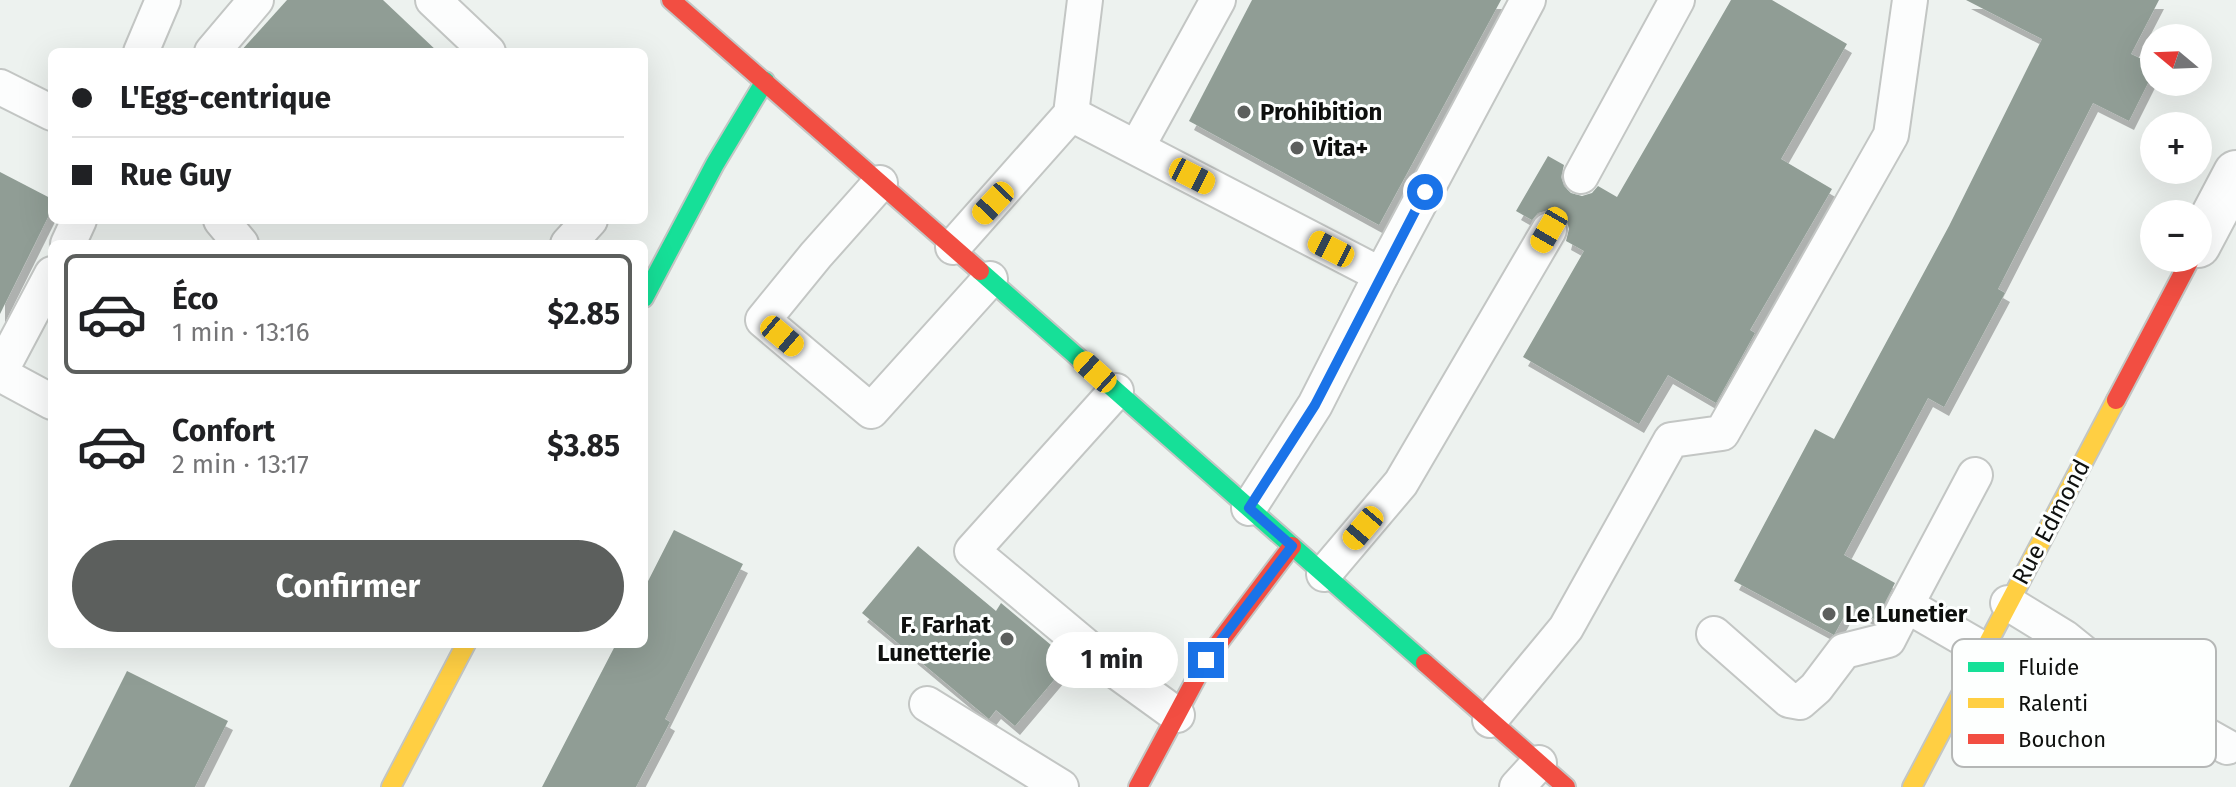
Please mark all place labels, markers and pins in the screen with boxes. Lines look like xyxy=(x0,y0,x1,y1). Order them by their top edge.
place label: Prohibition xyxy=(1260,98,1382,126)
marker: Prohibition xyxy=(1235,103,1253,121)
place label: Vita+ xyxy=(1312,134,1368,162)
marker: Vita+ xyxy=(1288,139,1306,157)
place label: Le Lunetier xyxy=(1845,600,1968,628)
marker: Le Lunetier xyxy=(1820,605,1838,623)
place label: F. Farhat Lunetterie xyxy=(877,611,992,667)
marker: F. Farhat Lunetterie xyxy=(998,630,1016,648)

